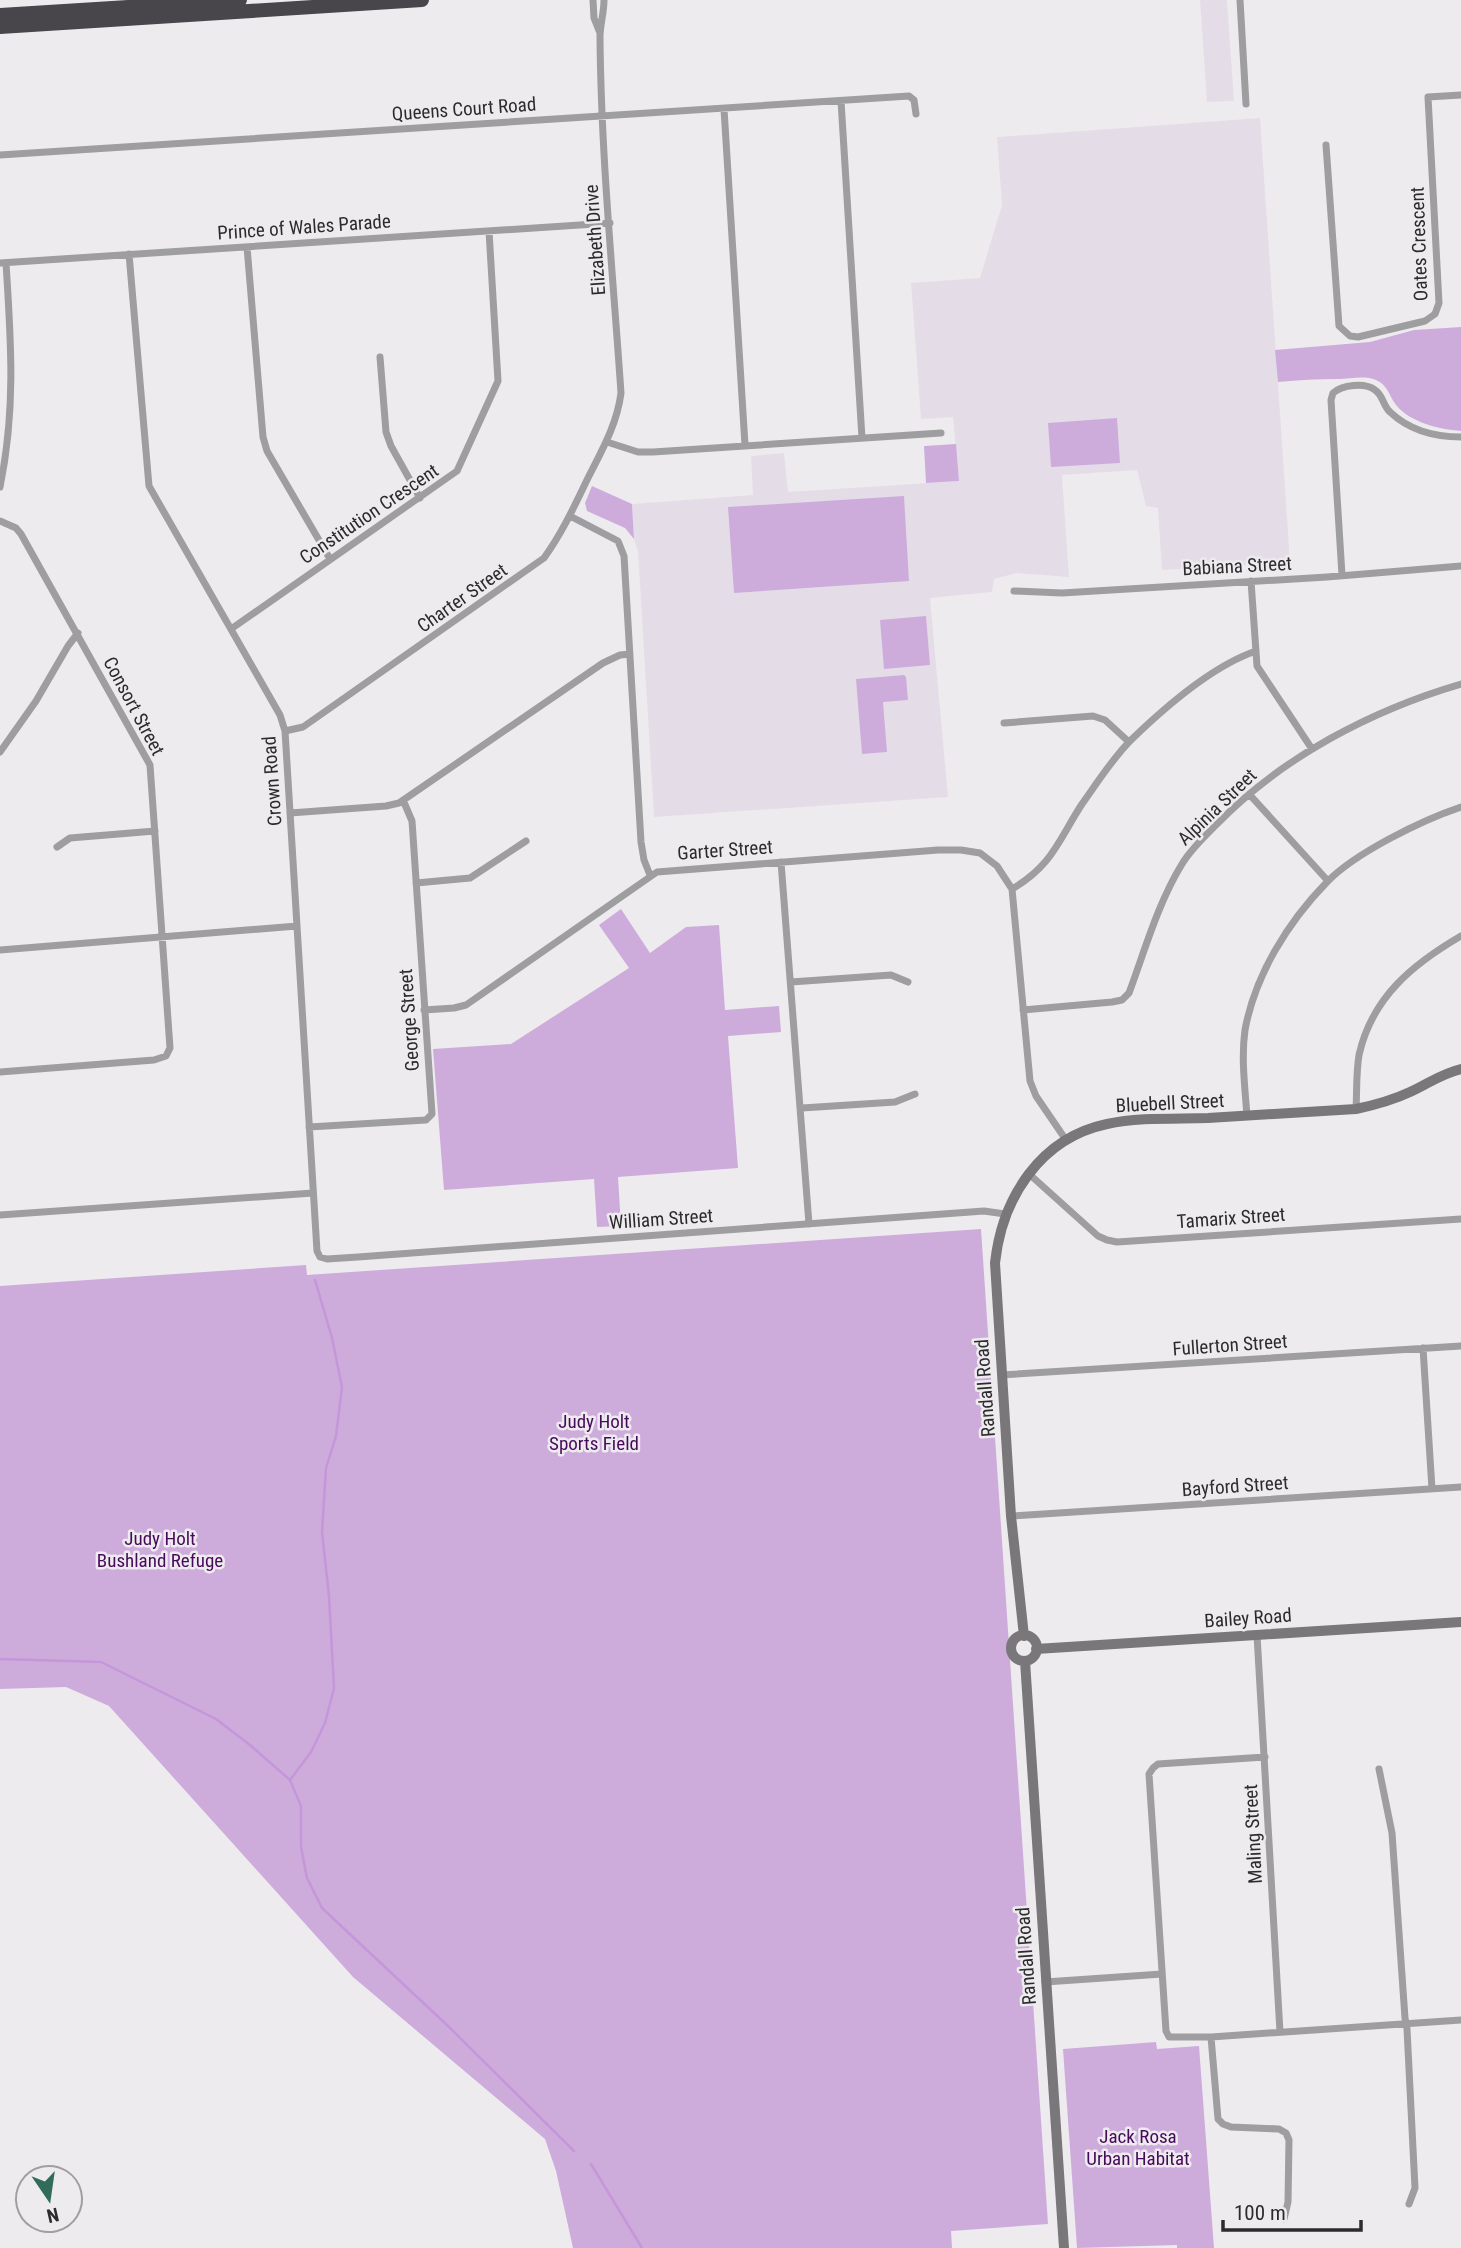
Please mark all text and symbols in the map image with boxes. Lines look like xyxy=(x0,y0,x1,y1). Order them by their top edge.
street label: Queens Court Road xyxy=(391,92,537,126)
street label: Elizabeth Drive xyxy=(580,184,610,296)
street label: Oates Crescent xyxy=(1406,186,1432,302)
street label: Prince of Wales Parade xyxy=(217,209,392,245)
street label: Constitution Crescent xyxy=(295,459,443,569)
street label: Babiana Street xyxy=(1182,552,1292,580)
street label: Charter Street xyxy=(413,559,511,637)
street label: Consort Street xyxy=(98,653,170,759)
street label: Crown Road xyxy=(257,735,287,827)
street label: Alpinia Street xyxy=(1173,764,1261,850)
street label: Garter Street xyxy=(676,835,774,865)
street label: George Street xyxy=(394,968,424,1072)
street label: Bluebell Street xyxy=(1115,1089,1225,1117)
street label: Tamarix Street xyxy=(1176,1203,1286,1233)
street label: William Street xyxy=(608,1204,714,1234)
street label: Fullerton Street xyxy=(1172,1330,1288,1360)
street label: Randall Road xyxy=(970,1338,1000,1438)
park label: Judy Holt Sports Field xyxy=(549,1410,639,1455)
street label: Bayford Street xyxy=(1181,1471,1289,1501)
park label: Judy Holt Bushland Refuge xyxy=(97,1527,223,1572)
street label: Bailey Road xyxy=(1204,1603,1292,1633)
street label: Maling Street xyxy=(1239,1784,1267,1884)
street label: Randall Road xyxy=(1011,1906,1041,2006)
park label: Jack Rosa Urban Habitat xyxy=(1086,2125,1190,2170)
north arrow xyxy=(14,2164,84,2234)
scale bar xyxy=(1223,2188,1361,2232)
text: 100 m xyxy=(1234,2201,1286,2225)
text: N xyxy=(44,2203,61,2228)

